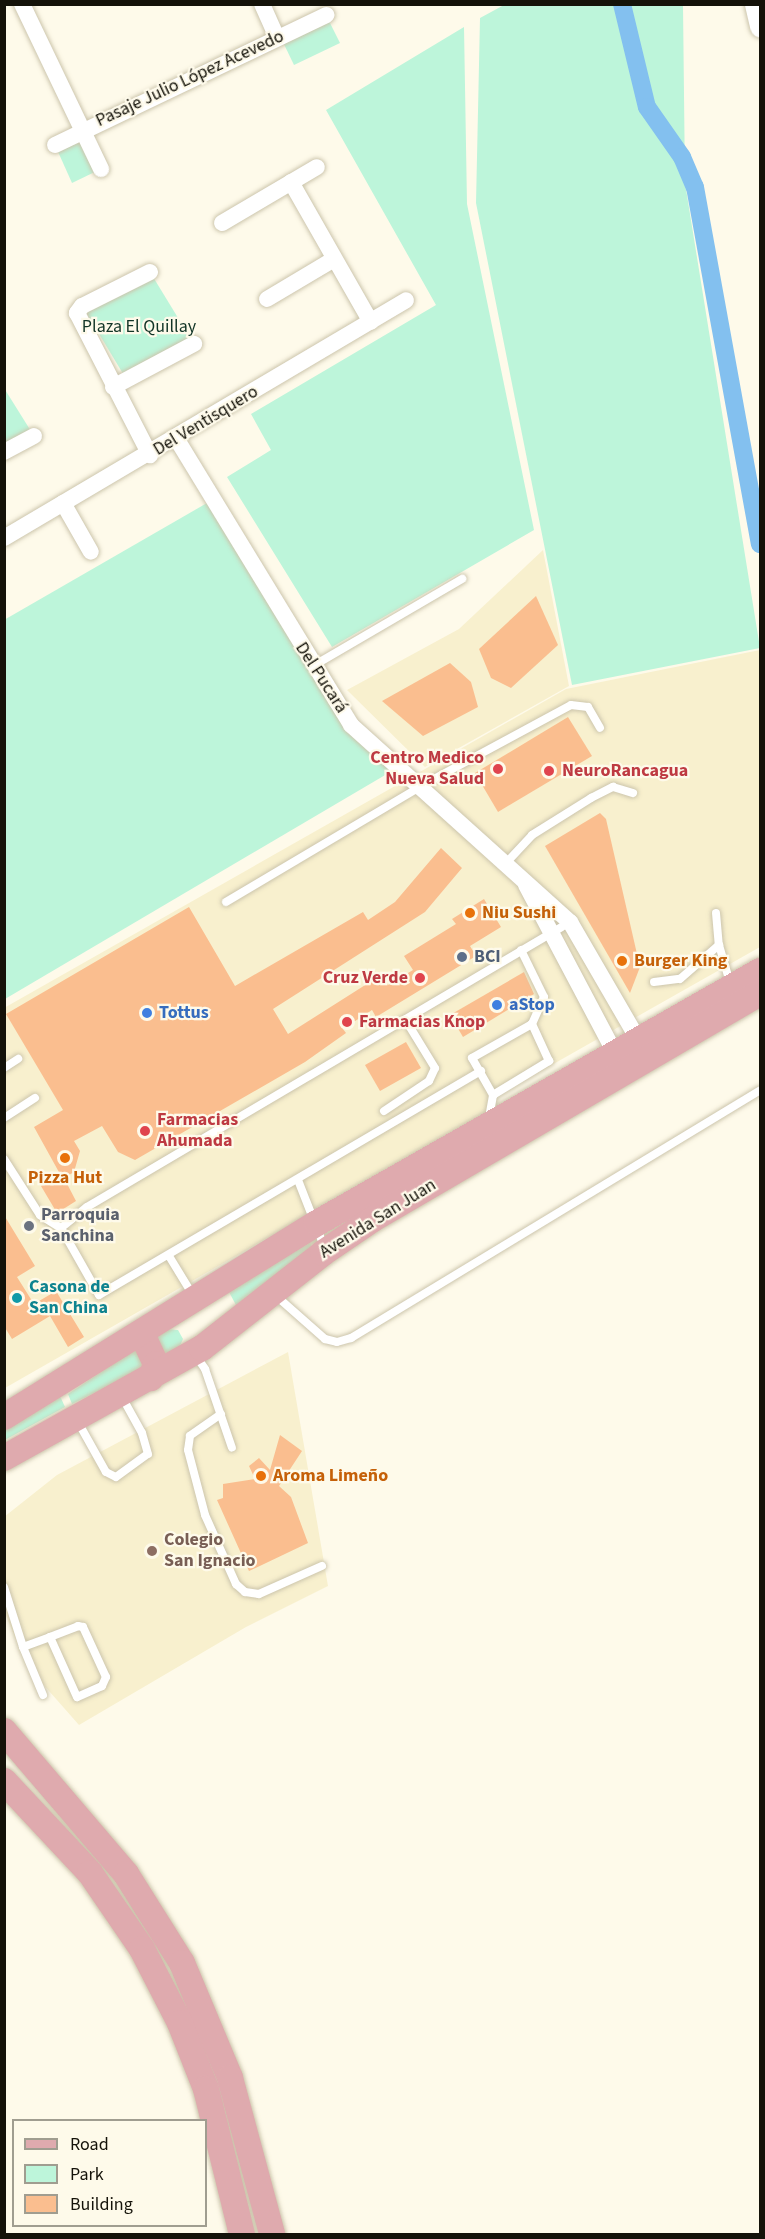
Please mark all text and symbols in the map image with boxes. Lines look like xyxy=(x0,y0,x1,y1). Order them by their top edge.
street label: Pasaje Julio López Acevedo xyxy=(93,26,287,132)
park label: Plaza El Quillay xyxy=(82,316,196,338)
street label: Del Ventisquero xyxy=(150,381,262,461)
street label: Del Pucará xyxy=(290,639,352,717)
place label: Centro Medico Nueva Salud xyxy=(370,748,484,790)
marker: Centro Medico Nueva Salud xyxy=(489,760,507,778)
place label: NeuroRancagua xyxy=(562,760,688,782)
marker: NeuroRancagua xyxy=(540,762,558,780)
place label: Niu Sushi xyxy=(482,902,556,924)
marker: Niu Sushi xyxy=(463,906,477,920)
place label: BCI xyxy=(474,946,501,968)
marker: BCI xyxy=(455,950,469,964)
place label: Burger King xyxy=(634,950,727,972)
marker: Burger King xyxy=(615,954,629,968)
place label: Cruz Verde xyxy=(323,967,408,989)
marker: Cruz Verde xyxy=(413,971,427,985)
place label: aStop xyxy=(509,994,555,1016)
marker: aStop xyxy=(490,998,504,1012)
place label: Tottus xyxy=(159,1002,209,1024)
marker: Tottus xyxy=(140,1006,154,1020)
place label: Farmacias Knop xyxy=(359,1011,485,1033)
marker: Farmacias Knop xyxy=(340,1015,354,1029)
place label: Farmacias Ahumada xyxy=(157,1110,238,1152)
marker: Farmacias Ahumada xyxy=(138,1124,152,1138)
marker: Pizza Hut xyxy=(58,1151,72,1165)
place label: Pizza Hut xyxy=(28,1167,102,1189)
street label: Avenida San Juan xyxy=(316,1175,440,1263)
place label: Parroquia Sanchina xyxy=(41,1205,120,1248)
marker: Parroquia Sanchina xyxy=(22,1219,36,1233)
place label: Casona de San China xyxy=(29,1277,110,1320)
marker: Casona de San China xyxy=(10,1291,24,1305)
place label: Aroma Limeño xyxy=(273,1465,388,1487)
marker: Aroma Limeño xyxy=(254,1469,268,1483)
place label: Colegio San Ignacio xyxy=(164,1530,256,1572)
marker: Colegio San Ignacio xyxy=(145,1544,159,1558)
legend xyxy=(12,2119,207,2227)
text: Road xyxy=(70,2132,109,2157)
text: Park xyxy=(70,2162,104,2187)
text: Building xyxy=(70,2192,133,2217)

